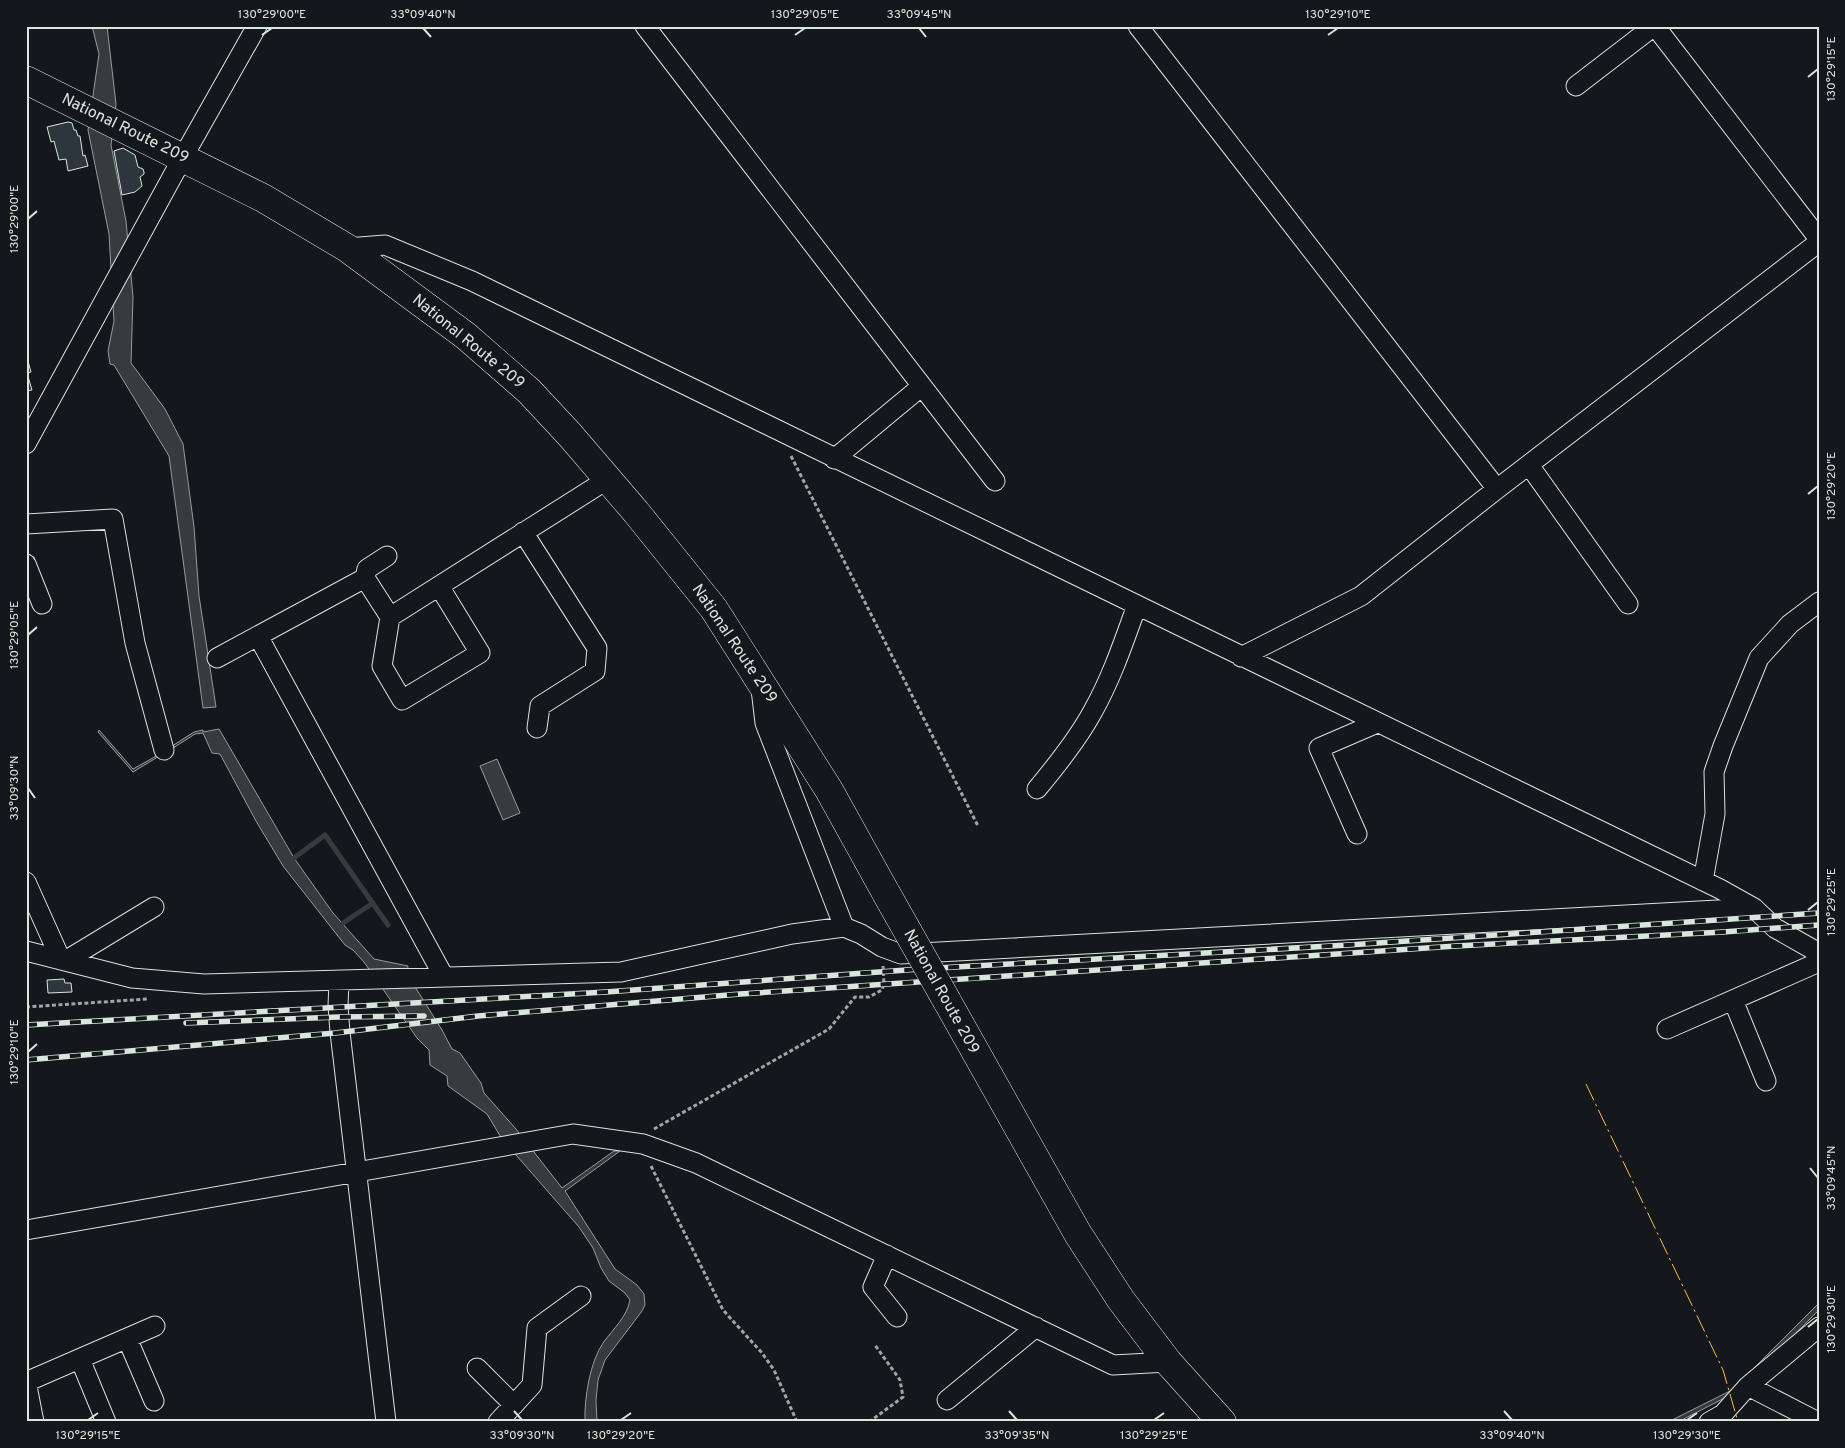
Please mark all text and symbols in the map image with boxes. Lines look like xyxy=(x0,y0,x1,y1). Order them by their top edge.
text: 130°29'00"E xyxy=(238,7,306,23)
text: 33°09'40"N xyxy=(390,7,456,23)
text: 130°29'05"E xyxy=(771,7,839,23)
text: 33°09'45"N xyxy=(886,7,952,23)
text: 130°29'10"E xyxy=(1305,7,1371,23)
text: 130°29'15"E xyxy=(1824,36,1840,102)
street label: National Route 209 xyxy=(58,90,192,168)
text: 130°29'00"E xyxy=(7,185,23,253)
street label: National Route 209 xyxy=(408,290,528,394)
text: 130°29'20"E xyxy=(1824,452,1840,520)
street label: National Route 209 xyxy=(687,581,781,707)
text: 130°29'05"E xyxy=(7,601,23,669)
text: 33°09'30"N xyxy=(7,756,23,820)
text: 130°29'25"E xyxy=(1824,868,1840,936)
street label: National Route 209 xyxy=(899,926,983,1058)
text: 130°29'10"E xyxy=(7,1019,23,1085)
text: 33°09'45"N xyxy=(1824,1145,1840,1211)
text: 130°29'30"E xyxy=(1824,1285,1840,1353)
text: 130°29'15"E xyxy=(55,1428,121,1444)
text: 33°09'30"N xyxy=(490,1428,554,1444)
text: 130°29'20"E xyxy=(587,1428,655,1444)
text: 33°09'35"N xyxy=(985,1428,1049,1444)
text: 130°29'25"E xyxy=(1120,1428,1188,1444)
text: 33°09'40"N xyxy=(1479,1428,1545,1444)
text: 130°29'30"E xyxy=(1653,1428,1721,1444)

